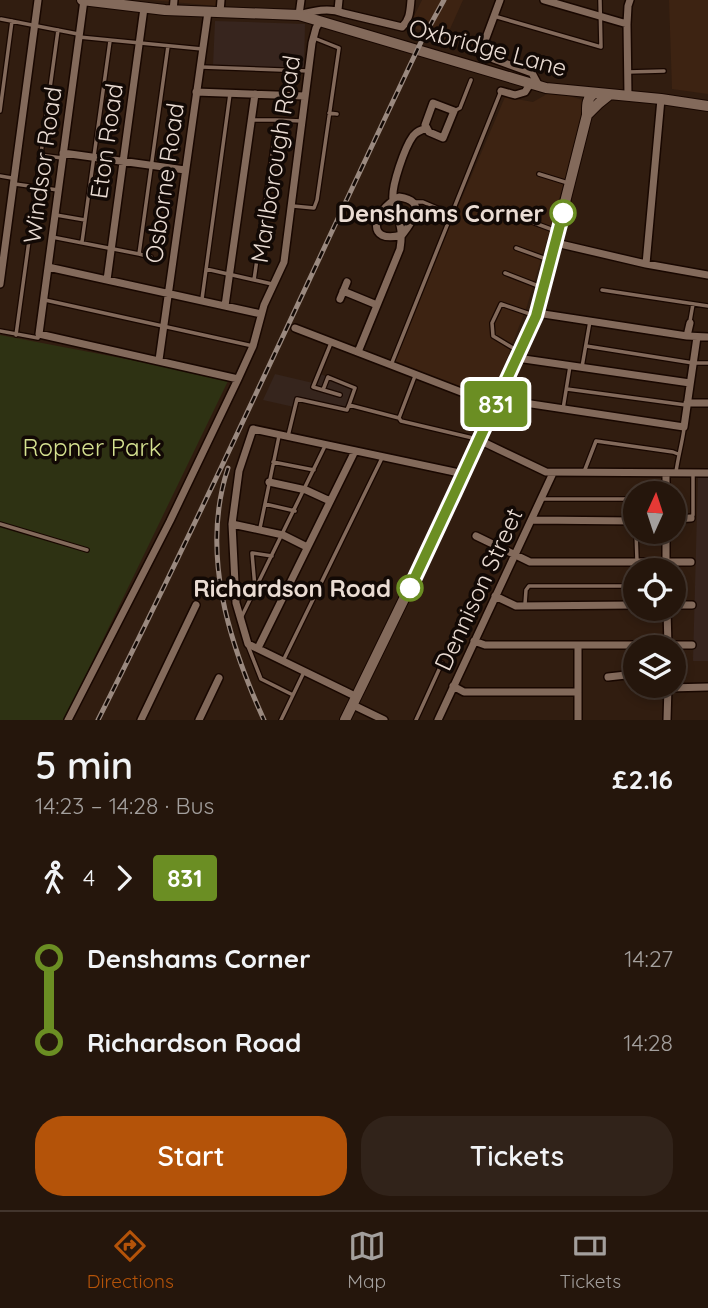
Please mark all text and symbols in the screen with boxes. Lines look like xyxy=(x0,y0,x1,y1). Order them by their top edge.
street label: Oxbridge Lane xyxy=(406,11,570,83)
street label: Marlborough Road xyxy=(244,53,306,265)
street label: Eton Road xyxy=(83,81,129,201)
street label: Windsor Road xyxy=(16,85,68,245)
street label: Osborne Road xyxy=(138,101,190,265)
place label: Denshams Corner xyxy=(338,198,544,228)
marker: Denshams Corner xyxy=(550,200,576,226)
line badge: 831 xyxy=(456,381,536,427)
text: 831 xyxy=(478,389,514,419)
park label: Ropner Park xyxy=(22,432,162,462)
north arrow xyxy=(623,481,686,544)
map controls xyxy=(623,481,686,698)
street label: Dennison Street xyxy=(427,503,529,675)
button: locate xyxy=(623,558,686,621)
place label: Richardson Road xyxy=(193,573,391,603)
marker: Richardson Road xyxy=(397,575,423,601)
button: layers xyxy=(623,635,686,698)
text: 5 min xyxy=(35,741,133,789)
text: £2.16 xyxy=(612,763,673,796)
text: 14:23 – 14:28 · Bus xyxy=(35,791,214,820)
icon: walk xyxy=(35,859,73,897)
icon: forward xyxy=(105,859,143,897)
text: 4 xyxy=(83,863,95,892)
text: 831 xyxy=(167,863,203,893)
text: Denshams Corner xyxy=(87,942,310,975)
text: 14:27 xyxy=(624,944,673,973)
text: Richardson Road xyxy=(87,1026,301,1059)
text: 14:28 xyxy=(623,1028,673,1057)
button: Start xyxy=(35,1116,347,1196)
button: Tickets xyxy=(361,1116,673,1196)
tab: Directions xyxy=(87,1227,174,1293)
tab: Map xyxy=(347,1227,386,1293)
tab: Tickets xyxy=(560,1227,621,1293)

